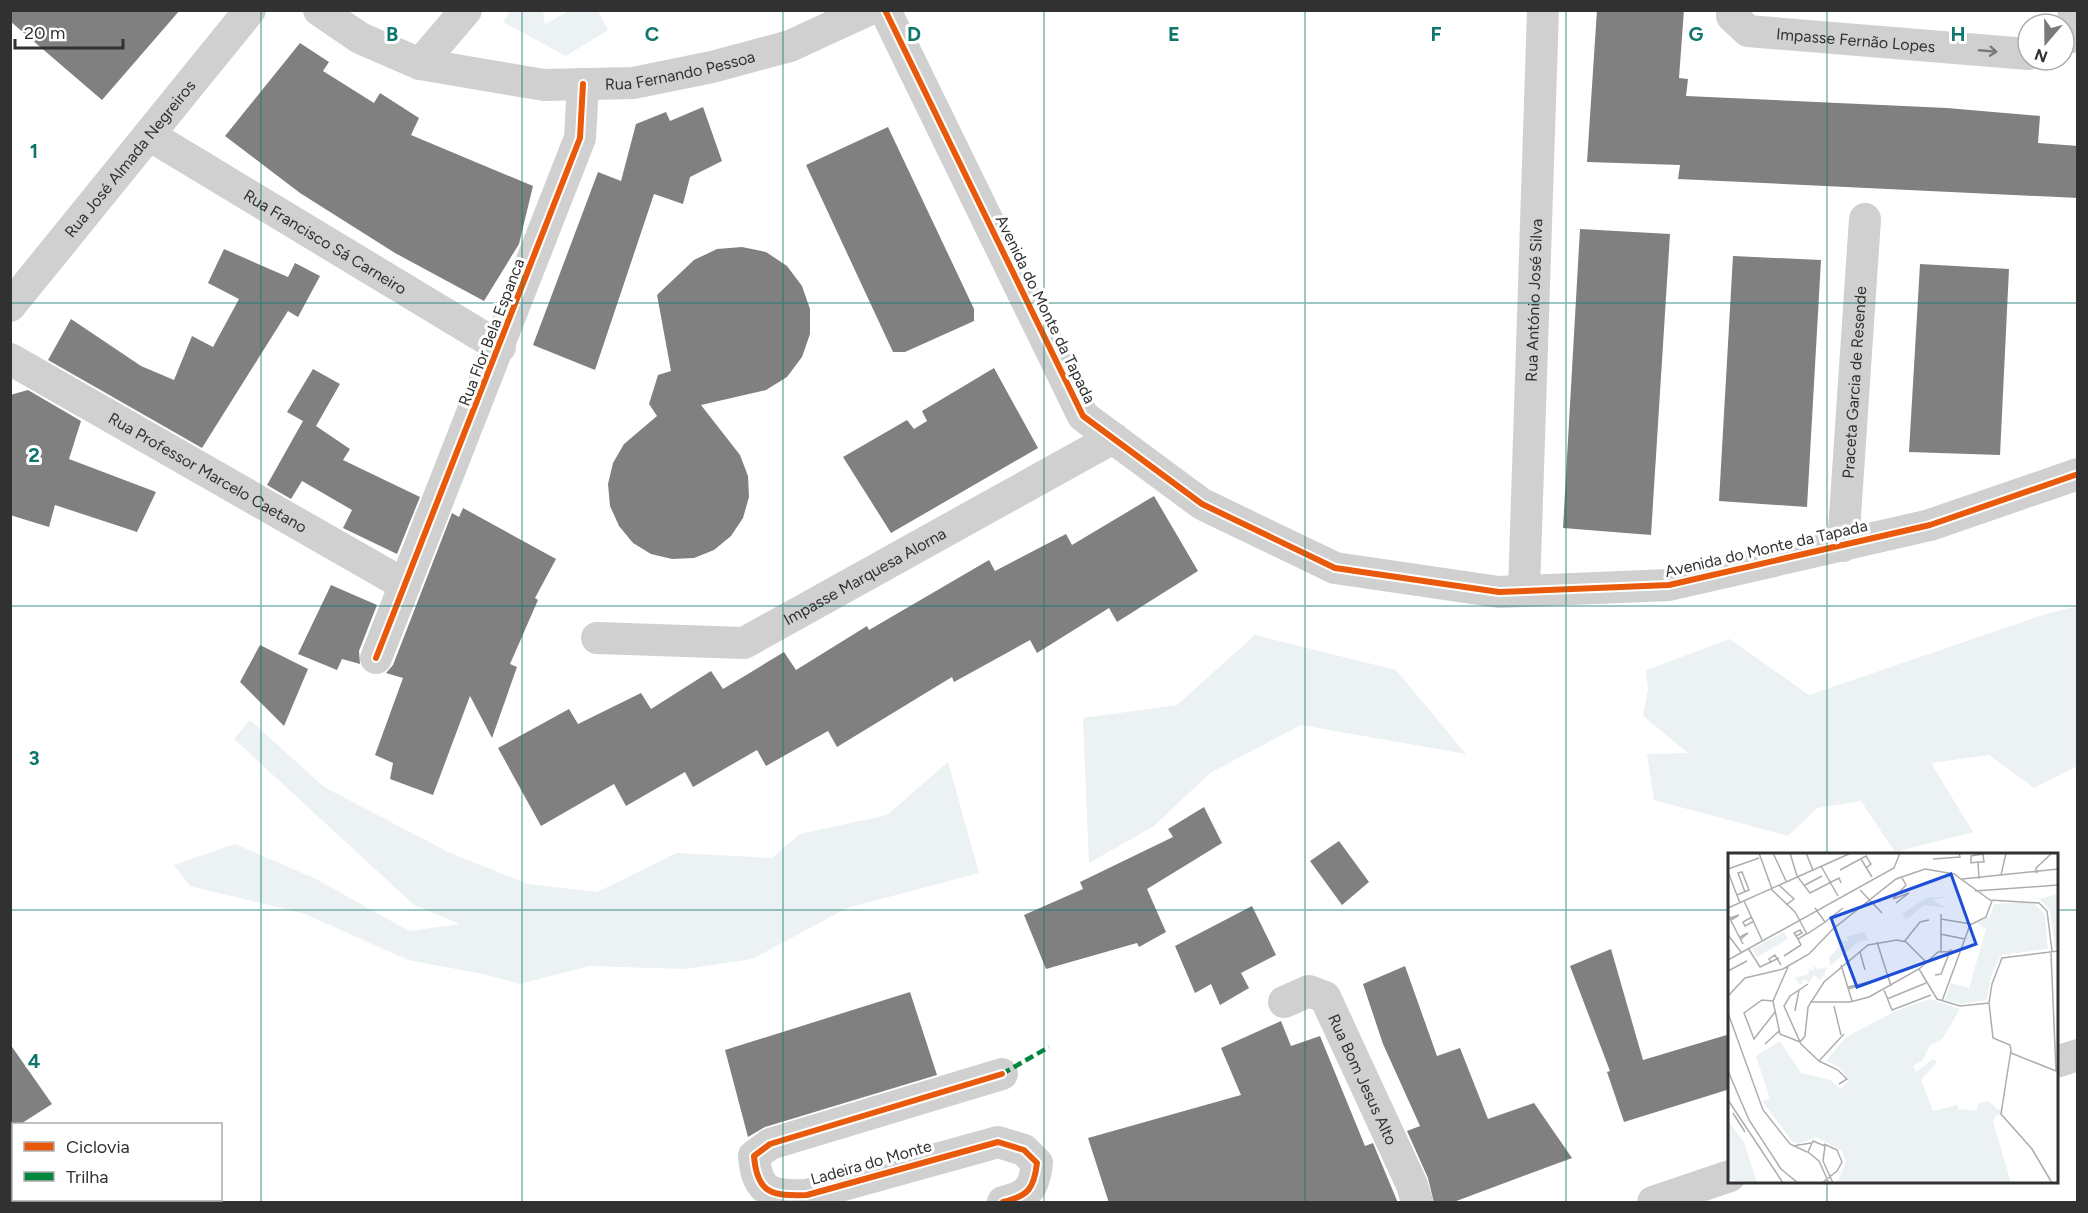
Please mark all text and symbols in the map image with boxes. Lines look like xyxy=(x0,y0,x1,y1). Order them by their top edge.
scale bar xyxy=(15,12,123,50)
north arrow xyxy=(2016,12,2076,72)
text: 20 m xyxy=(24,22,65,44)
text: B xyxy=(386,22,398,46)
text: C xyxy=(645,22,659,46)
text: D xyxy=(907,22,921,46)
text: E xyxy=(1168,22,1180,46)
text: F xyxy=(1430,22,1442,46)
text: G xyxy=(1689,22,1704,46)
text: H xyxy=(1951,22,1966,46)
street label: Impasse Fernão Lopes xyxy=(1775,24,1936,56)
one-way arrow xyxy=(1978,45,1998,56)
text: N xyxy=(2032,45,2050,67)
street label: Rua Fernando Pessoa xyxy=(605,47,757,94)
street label: Rua José Almada Negreiros xyxy=(61,76,199,241)
text: 1 xyxy=(30,139,38,163)
street label: Rua Francisco Sá Carneiro xyxy=(240,185,410,298)
street label: Avenida do Monte da Tapada xyxy=(992,212,1100,407)
street label: Rua António José Silva xyxy=(1522,218,1546,382)
street label: Rua Flor Bela Espanca xyxy=(455,256,528,409)
street label: Praceta Garcia de Resende xyxy=(1839,285,1870,479)
street label: Rua Professor Marcelo Caetano xyxy=(105,408,310,537)
text: 2 xyxy=(28,443,40,467)
street label: Avenida do Monte da Tapada xyxy=(1663,516,1869,581)
street label: Impasse Marquesa Alorna xyxy=(780,524,949,629)
text: 3 xyxy=(28,746,40,770)
inset map xyxy=(1728,853,2058,1183)
street label: Rua Bom Jesus Alto xyxy=(1324,1011,1401,1148)
text: 4 xyxy=(28,1049,41,1073)
legend xyxy=(12,1123,222,1201)
text: Ciclovia xyxy=(66,1136,130,1158)
street label: Ladeira do Monte xyxy=(808,1136,934,1189)
text: Trilha xyxy=(66,1166,109,1188)

